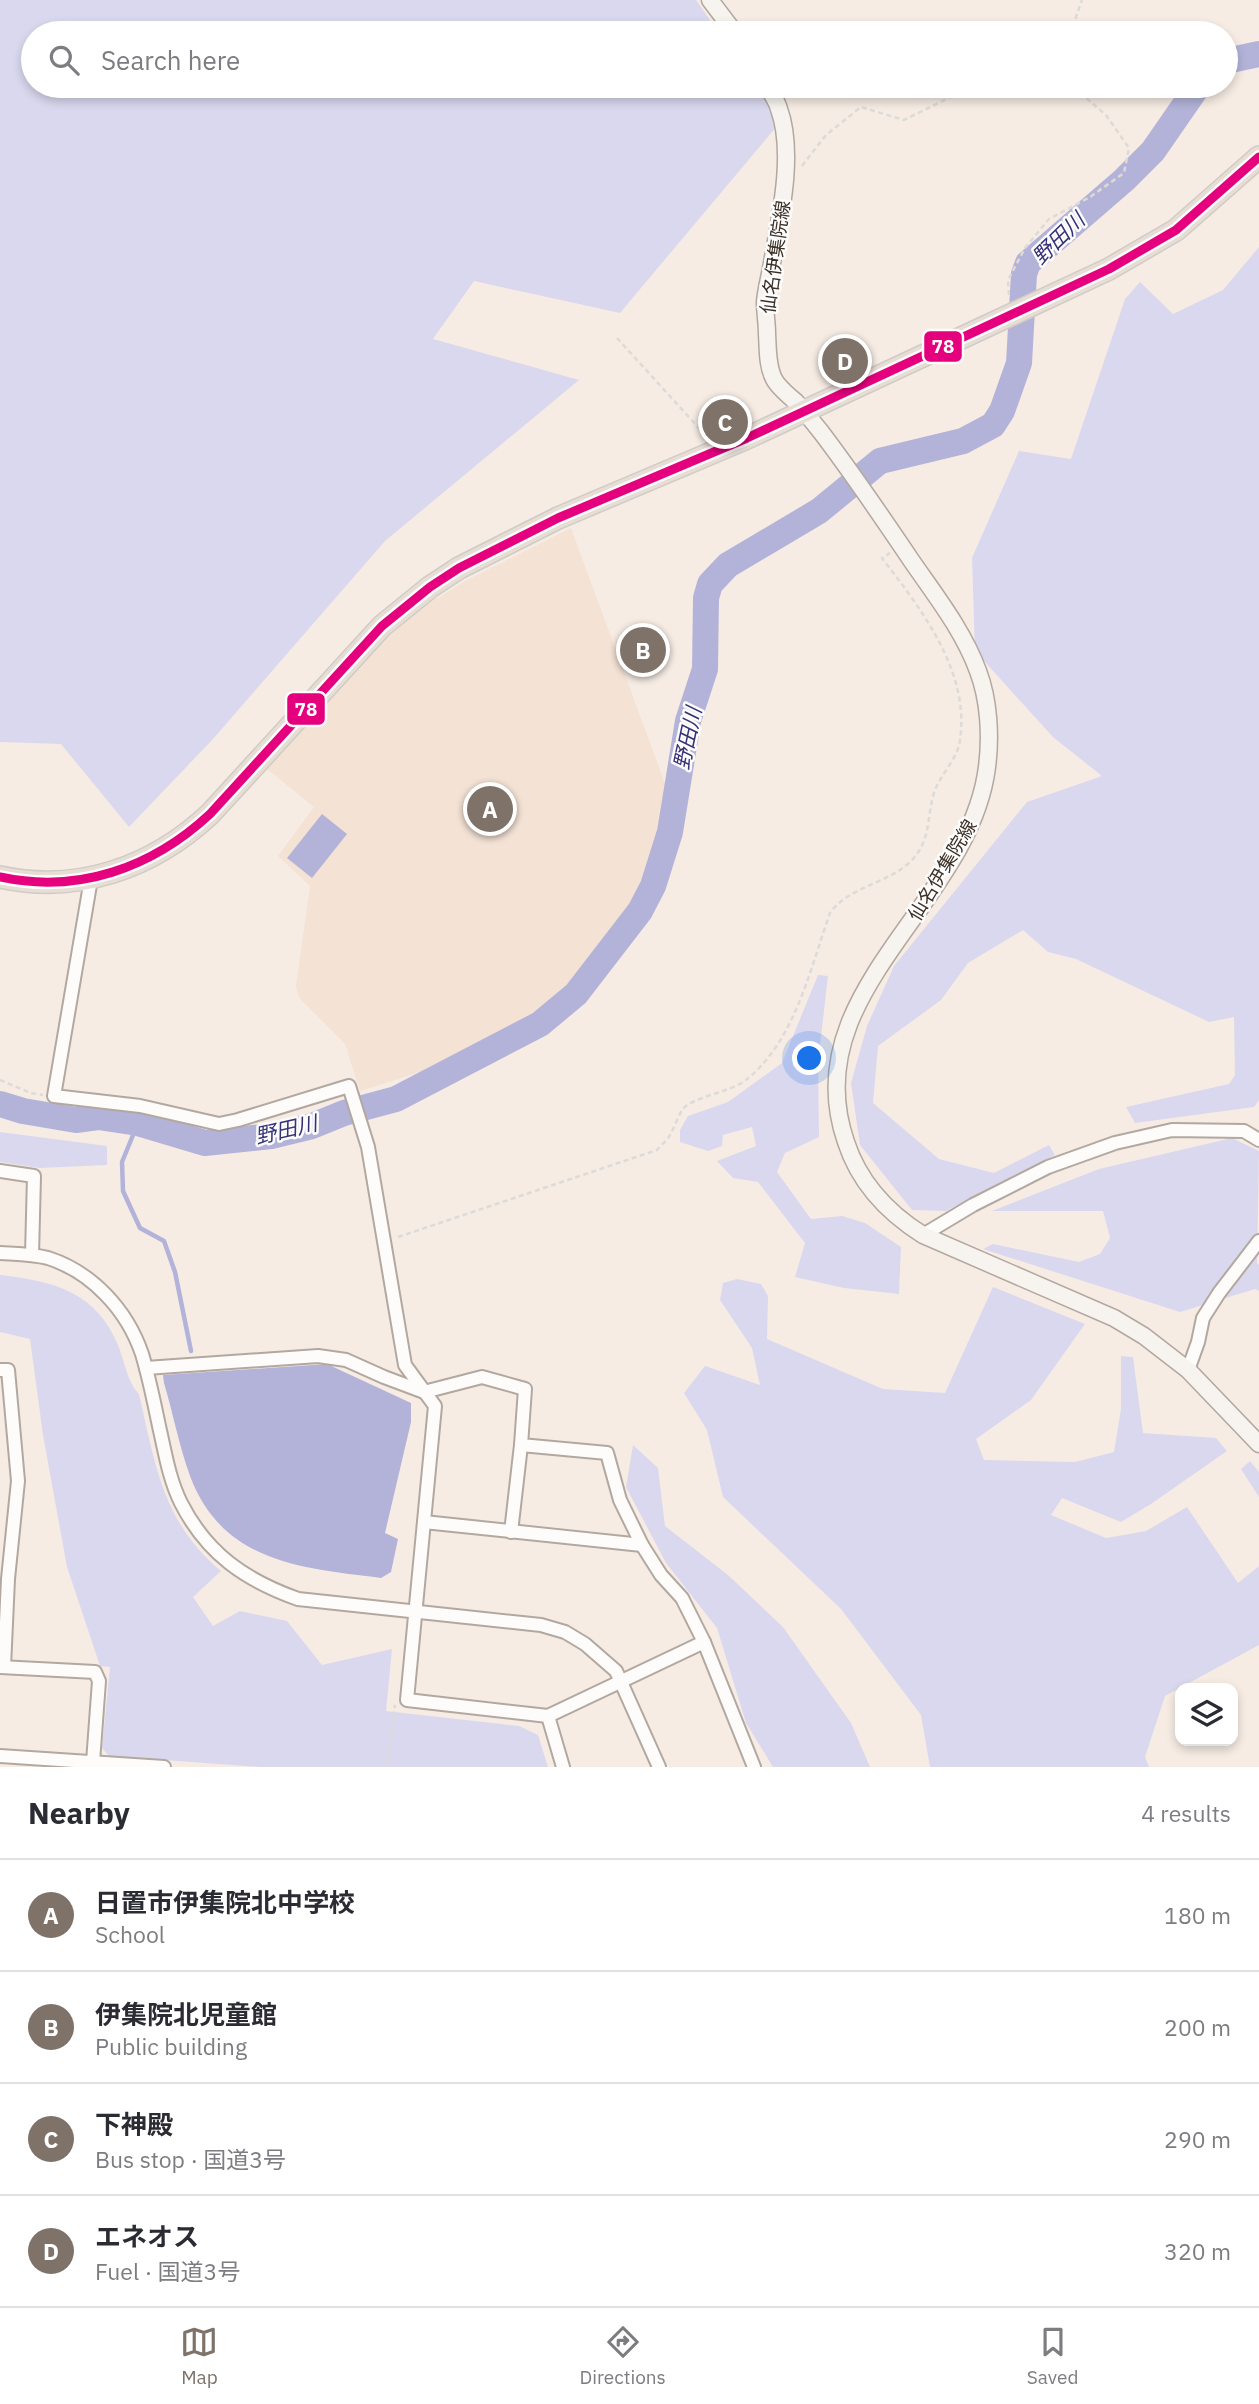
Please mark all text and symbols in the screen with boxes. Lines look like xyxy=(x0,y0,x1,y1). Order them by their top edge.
search box xyxy=(21,21,1238,98)
icon: search xyxy=(45,41,83,79)
text: Search here xyxy=(101,43,240,77)
street label: 仙名伊集院線 xyxy=(755,199,795,315)
water label: 野田川 xyxy=(1026,205,1092,270)
line badge: 78 xyxy=(923,330,963,363)
text: 78 xyxy=(932,334,954,358)
pin: D xyxy=(822,335,868,387)
pin: C xyxy=(702,396,748,448)
pin: B xyxy=(620,624,666,676)
line badge: 78 xyxy=(286,692,326,726)
text: 78 xyxy=(295,697,317,721)
water label: 野田川 xyxy=(667,702,708,772)
pin: A xyxy=(467,783,513,835)
street label: 仙名伊集院線 xyxy=(902,815,982,925)
your location xyxy=(792,1041,826,1075)
water label: 野田川 xyxy=(252,1108,322,1150)
map controls xyxy=(1175,1683,1238,1746)
button: layers xyxy=(1175,1683,1238,1746)
text: Nearby xyxy=(28,1793,130,1832)
text: 4 results xyxy=(1141,1798,1231,1828)
text: 日置市伊集院北中学校 xyxy=(95,1885,355,1919)
text: A xyxy=(43,1900,59,1930)
text: 180 m xyxy=(1164,1900,1231,1930)
text: School xyxy=(95,1919,165,1949)
text: 伊集院北児童館 xyxy=(95,1997,277,2031)
text: B xyxy=(43,2012,59,2042)
text: 200 m xyxy=(1164,2012,1231,2042)
text: Public building xyxy=(95,2031,247,2061)
text: 下神殿 xyxy=(95,2107,173,2141)
text: C xyxy=(44,2124,58,2154)
text: 290 m xyxy=(1164,2124,1231,2154)
text: Bus stop · 国道3号 xyxy=(95,2144,286,2174)
text: エネオス xyxy=(95,2219,199,2253)
text: D xyxy=(43,2236,59,2266)
text: 320 m xyxy=(1164,2236,1231,2266)
text: Fuel · 国道3号 xyxy=(95,2256,240,2286)
tab: Map xyxy=(180,2323,218,2389)
tab: Directions xyxy=(579,2323,666,2389)
tab: Saved xyxy=(1027,2323,1079,2389)

